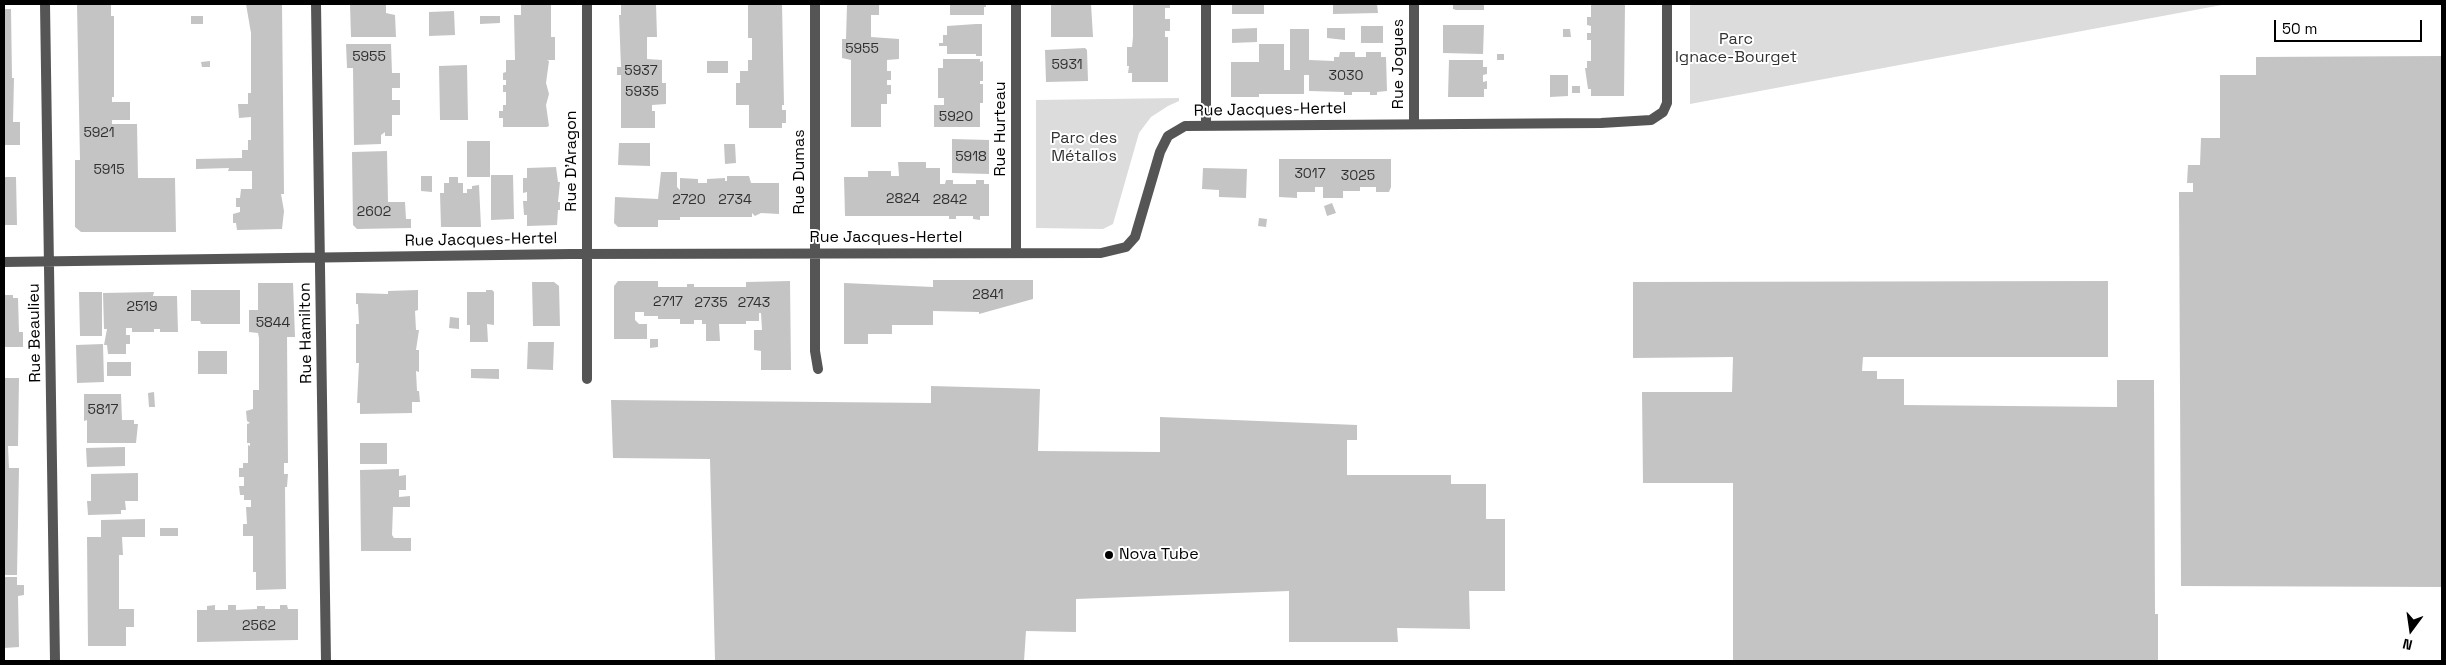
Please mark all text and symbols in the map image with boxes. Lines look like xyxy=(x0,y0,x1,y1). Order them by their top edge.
scale bar xyxy=(2276,10,2424,42)
street label: Rue Jogues xyxy=(1389,19,1409,109)
text: 50 m xyxy=(2282,19,2317,38)
park label: Parc Ignace-Bourget xyxy=(1675,30,1797,68)
house number: 5955 xyxy=(845,41,879,57)
house number: 5955 xyxy=(352,49,386,65)
house number: 5931 xyxy=(1051,57,1083,73)
house number: 5937 xyxy=(624,63,658,79)
house number: 3030 xyxy=(1329,68,1363,84)
street label: Rue Hurteau xyxy=(991,81,1011,177)
house number: 5935 xyxy=(625,84,659,100)
street label: Rue Jacques-Hertel xyxy=(1193,99,1347,121)
house number: 5920 xyxy=(939,109,973,125)
street label: Rue D'Aragon xyxy=(562,110,582,212)
house number: 5921 xyxy=(83,125,115,141)
street label: Rue Dumas xyxy=(790,129,810,215)
park label: Parc des Métallos xyxy=(1051,129,1117,167)
house number: 5918 xyxy=(955,149,987,165)
house number: 5915 xyxy=(93,162,125,178)
house number: 3017 xyxy=(1294,166,1326,182)
house number: 3025 xyxy=(1341,168,1375,184)
house number: 2824 xyxy=(886,191,920,207)
house number: 2720 xyxy=(672,192,706,208)
house number: 2734 xyxy=(718,192,752,208)
house number: 2842 xyxy=(933,192,967,208)
house number: 2602 xyxy=(357,204,391,220)
street label: Rue Jacques-Hertel xyxy=(810,228,962,248)
street label: Rue Jacques-Hertel xyxy=(404,229,558,251)
street label: Rue Hamilton xyxy=(296,282,316,384)
street label: Rue Beaulieu xyxy=(25,283,45,383)
house number: 2841 xyxy=(972,287,1004,303)
house number: 2717 xyxy=(653,294,683,310)
house number: 2735 xyxy=(694,295,728,311)
house number: 2743 xyxy=(738,295,770,311)
house number: 2519 xyxy=(126,299,158,315)
house number: 5844 xyxy=(256,315,290,331)
house number: 5817 xyxy=(88,402,118,418)
place label: Nova Tube xyxy=(1119,545,1199,565)
marker: Nova Tube xyxy=(1103,549,1115,561)
north arrow xyxy=(2386,605,2436,655)
house number: 2562 xyxy=(242,618,276,634)
text: N xyxy=(2401,635,2414,654)

